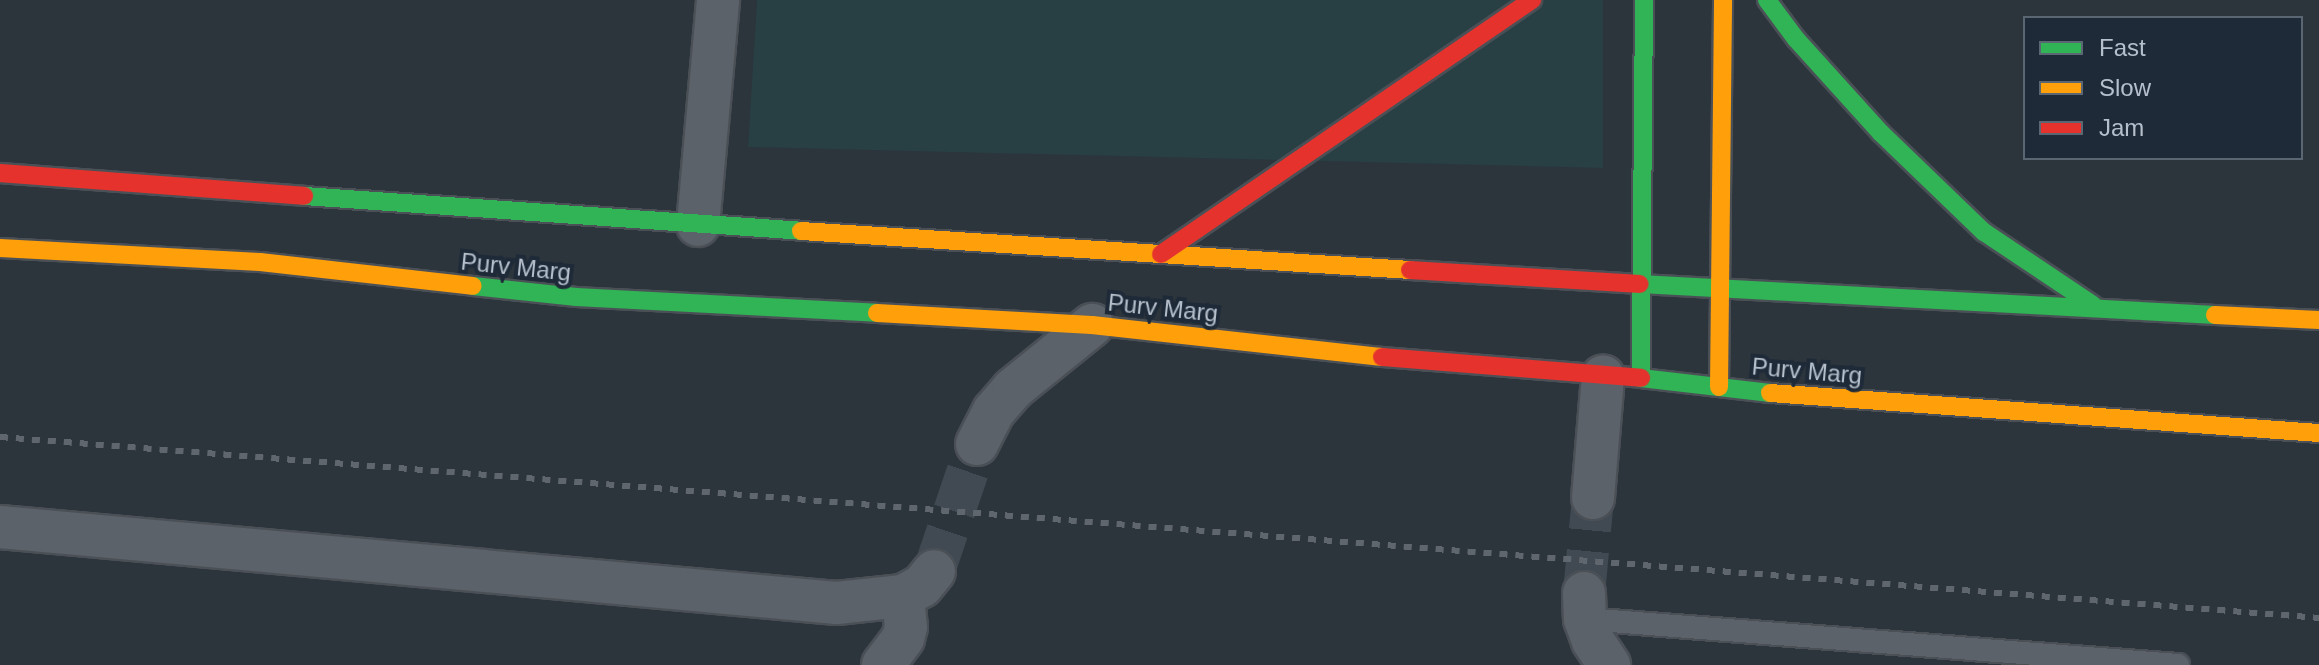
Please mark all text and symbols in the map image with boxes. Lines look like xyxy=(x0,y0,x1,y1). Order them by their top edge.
legend xyxy=(2023,16,2303,160)
text: Fast xyxy=(2099,34,2146,61)
text: Slow xyxy=(2099,74,2151,101)
text: Jam xyxy=(2099,114,2144,141)
street label: Purv Marg xyxy=(459,247,573,287)
street label: Purv Marg xyxy=(1106,288,1220,328)
street label: Purv Marg xyxy=(1751,352,1863,390)

